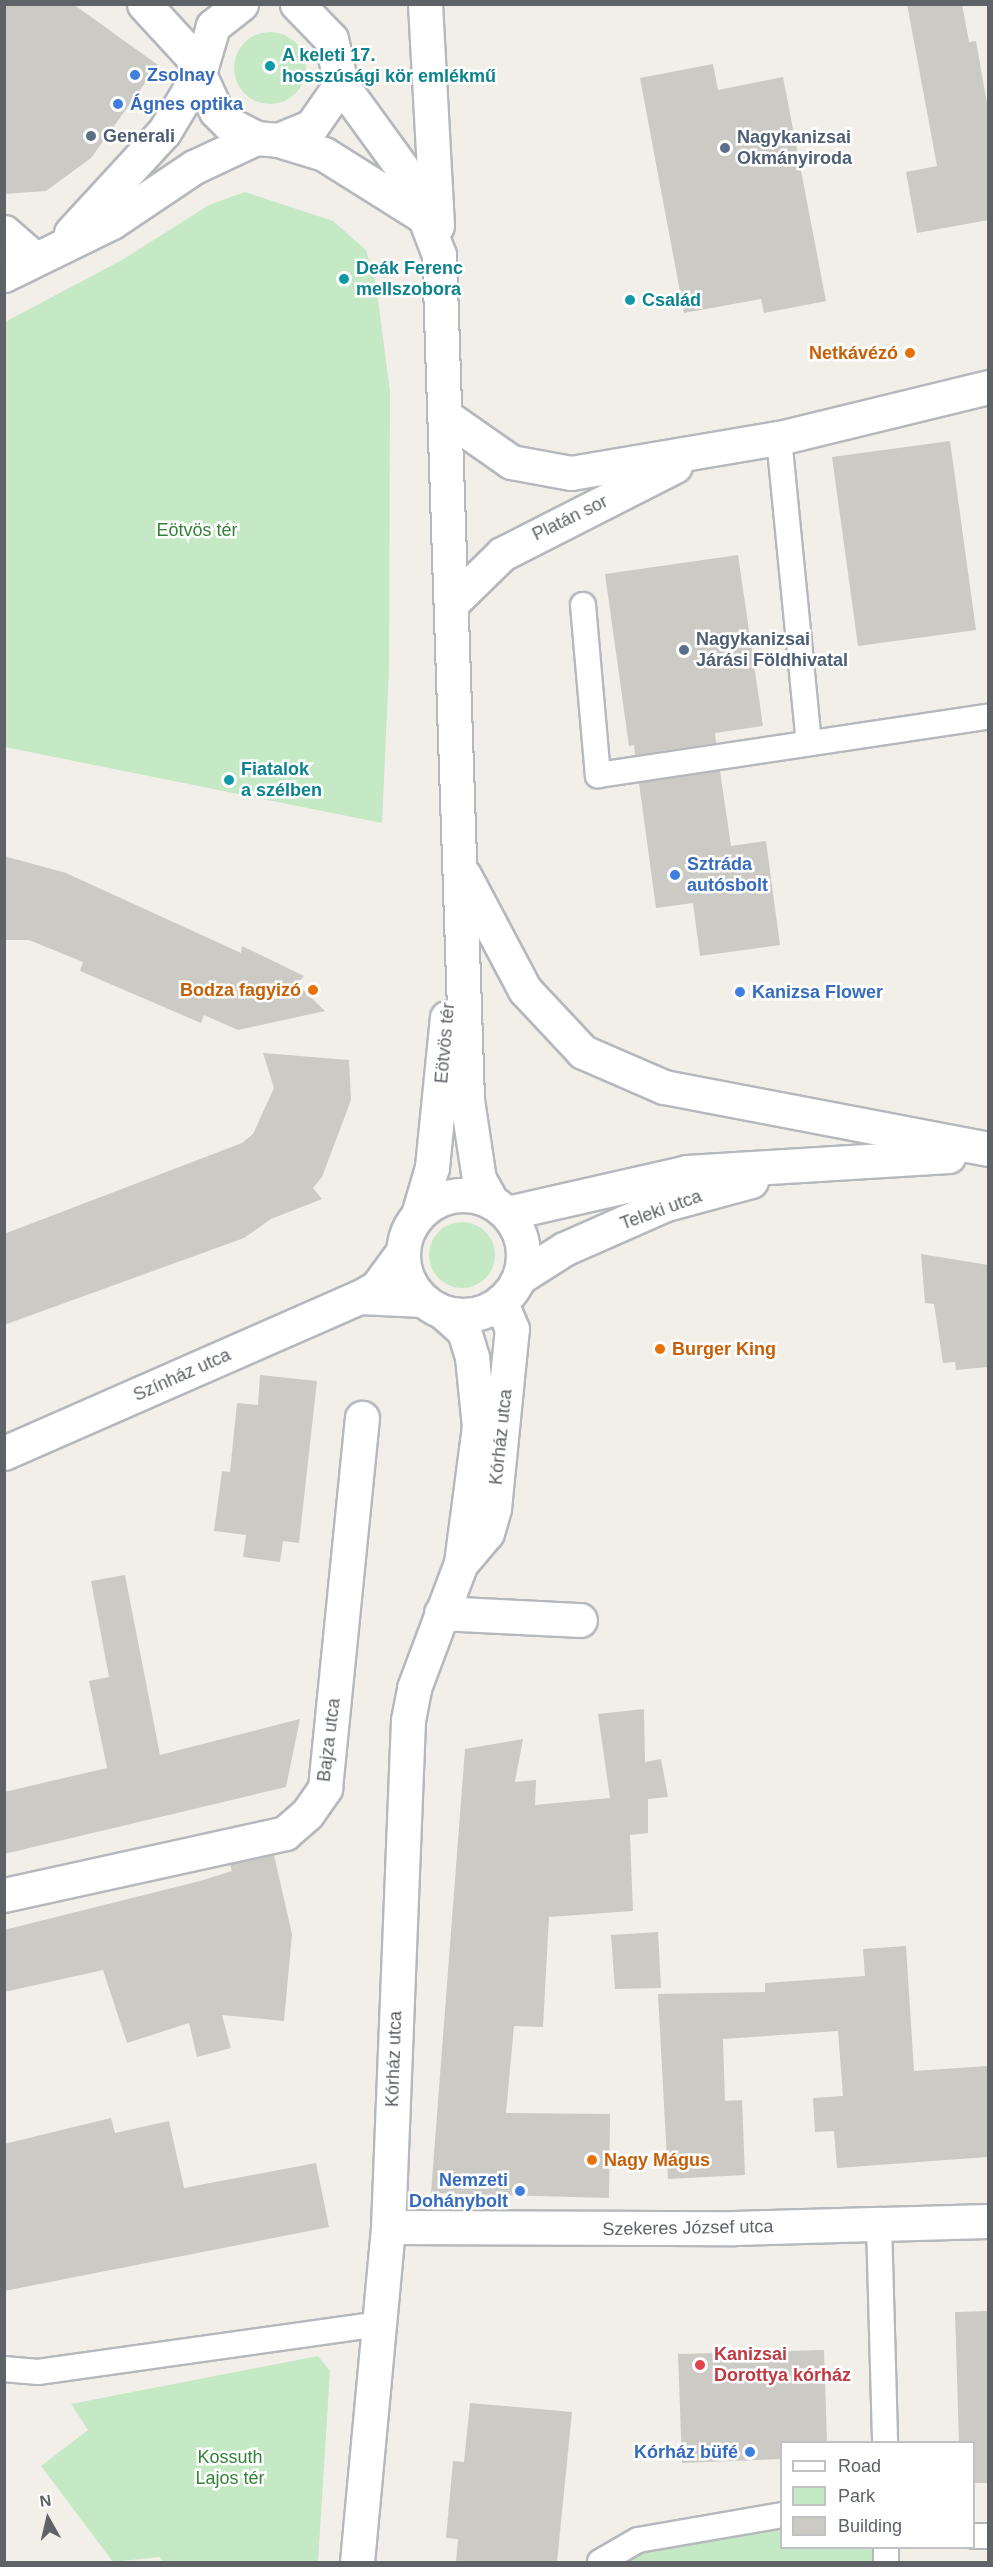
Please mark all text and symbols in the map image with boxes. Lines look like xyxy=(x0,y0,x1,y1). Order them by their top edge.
place label: A keleti 17. hosszúsági kör emlékmű xyxy=(282,45,496,88)
marker: A keleti 17. hosszúsági kör emlékmű xyxy=(263,59,277,73)
place label: Zsolnay xyxy=(147,64,215,86)
marker: Zsolnay xyxy=(128,68,142,82)
place label: Ágnes optika xyxy=(130,93,243,115)
marker: Ágnes optika xyxy=(111,97,125,111)
place label: Generali xyxy=(103,125,175,147)
place label: Nagykanizsai Okmányiroda xyxy=(737,127,852,170)
marker: Generali xyxy=(84,129,98,143)
marker: Nagykanizsai Okmányiroda xyxy=(718,141,732,155)
place label: Deák Ferenc mellszobora xyxy=(356,258,463,300)
marker: Deák Ferenc mellszobora xyxy=(337,272,351,286)
place label: Család xyxy=(642,289,701,311)
marker: Család xyxy=(623,293,637,307)
place label: Netkávézó xyxy=(809,342,898,364)
marker: Netkávézó xyxy=(903,346,917,360)
street label: Platán sor xyxy=(529,491,611,545)
park label: Eötvös tér xyxy=(156,519,238,541)
place label: Nagykanizsai Járási Földhivatal xyxy=(696,629,848,672)
marker: Nagykanizsai Járási Földhivatal xyxy=(677,643,691,657)
place label: Fiatalok a szélben xyxy=(241,759,322,802)
marker: Fiatalok a szélben xyxy=(222,773,236,787)
place label: Sztráda autósbolt xyxy=(687,854,768,896)
marker: Sztráda autósbolt xyxy=(668,868,682,882)
place label: Bodza fagyizó xyxy=(180,979,301,1001)
place label: Kanizsa Flower xyxy=(752,981,883,1003)
marker: Bodza fagyizó xyxy=(306,983,320,997)
marker: Kanizsa Flower xyxy=(733,985,747,999)
street label: Eötvös tér xyxy=(431,1002,459,1084)
street label: Teleki utca xyxy=(617,1185,705,1235)
place label: Burger King xyxy=(672,1338,776,1360)
marker: Burger King xyxy=(653,1342,667,1356)
street label: Színház utca xyxy=(130,1344,234,1406)
street label: Kórház utca xyxy=(485,1388,517,1486)
street label: Bajza utca xyxy=(313,1697,345,1783)
street label: Kórház utca xyxy=(382,2011,406,2107)
place label: Nagy Mágus xyxy=(604,2149,710,2171)
marker: Nagy Mágus xyxy=(585,2153,599,2167)
place label: Nemzeti Dohánybolt xyxy=(409,2170,508,2212)
marker: Nemzeti Dohánybolt xyxy=(513,2184,527,2198)
street label: Szekeres József utca xyxy=(602,2216,774,2240)
place label: Kanizsai Dorottya kórház xyxy=(714,2344,851,2386)
marker: Kanizsai Dorottya kórház xyxy=(691,2356,709,2374)
place label: Kórház büfé xyxy=(634,2441,738,2463)
legend xyxy=(780,2441,975,2549)
marker: Kórház büfé xyxy=(743,2445,757,2459)
park label: Kossuth Lajos tér xyxy=(195,2447,265,2490)
text: Road xyxy=(838,2456,881,2476)
text: Park xyxy=(838,2486,875,2506)
north arrow xyxy=(18,2489,78,2549)
text: N xyxy=(39,2491,52,2510)
text: Building xyxy=(838,2516,902,2536)

